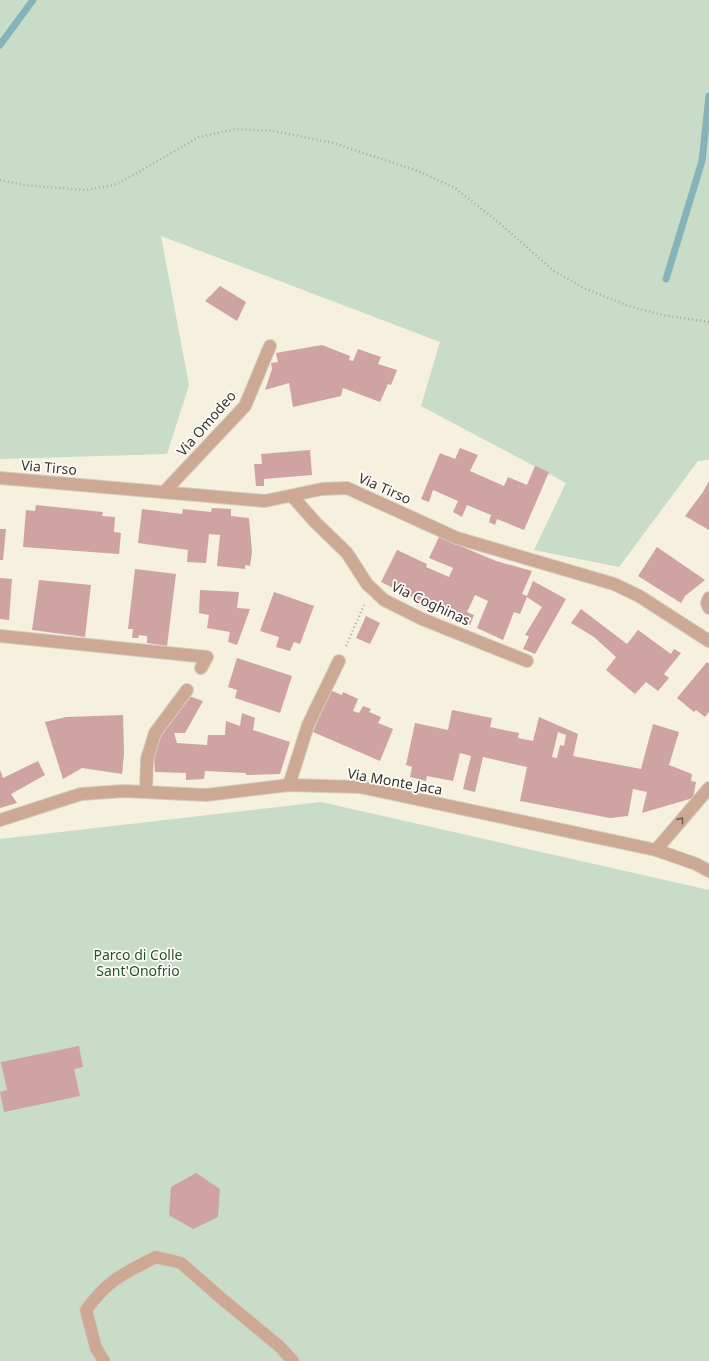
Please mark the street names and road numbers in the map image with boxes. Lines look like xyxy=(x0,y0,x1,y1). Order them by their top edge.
street label: Via Omodeo xyxy=(172,386,240,460)
street label: Via Tirso xyxy=(20,455,78,479)
street label: Via Tirso xyxy=(356,468,414,508)
street label: Via Coghinas xyxy=(389,576,474,630)
street label: Via Monte Jaca xyxy=(346,763,444,799)

